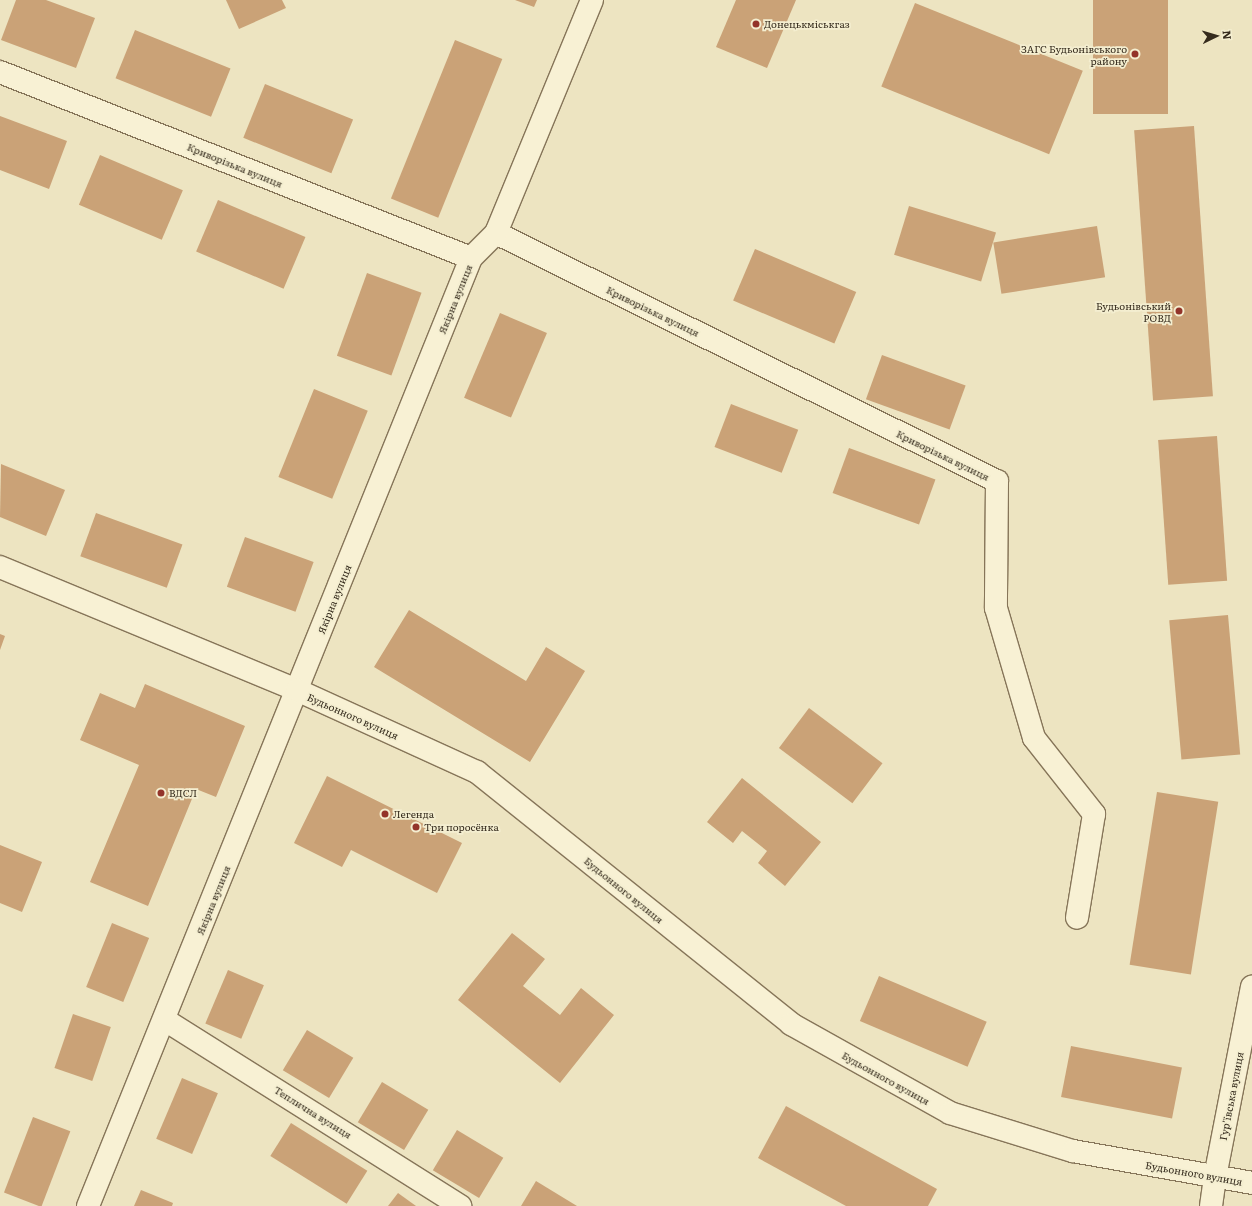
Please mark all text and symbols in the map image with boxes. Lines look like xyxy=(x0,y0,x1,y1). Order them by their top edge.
north arrow xyxy=(1196,16,1236,56)
place label: Донецькміськгаз xyxy=(764,18,850,30)
marker: Донецькміськгаз xyxy=(751,19,761,29)
text: N xyxy=(1220,30,1236,40)
place label: ЗАГС Будьонівського району xyxy=(1021,42,1127,66)
marker: ЗАГС Будьонівського району xyxy=(1130,49,1140,59)
street label: Криворізька вулиця xyxy=(186,140,284,190)
street label: Якірна вулиця xyxy=(436,263,474,335)
street label: Криворізька вулиця xyxy=(605,283,701,339)
place label: Будьонівський РОВД xyxy=(1096,299,1171,322)
marker: Будьонівський РОВД xyxy=(1174,306,1184,316)
street label: Криворізька вулиця xyxy=(895,427,991,483)
street label: Якірна вулиця xyxy=(315,563,353,635)
street label: Будьонного вулиця xyxy=(306,691,400,741)
place label: ВДСЛ xyxy=(169,787,197,799)
marker: ВДСЛ xyxy=(156,788,166,798)
place label: Легенда xyxy=(393,808,434,820)
marker: Легенда xyxy=(380,809,390,819)
place label: Три поросёнка xyxy=(424,821,499,833)
marker: Три поросёнка xyxy=(411,822,421,832)
street label: Будьонного вулиця xyxy=(582,854,666,926)
street label: Якірна вулиця xyxy=(194,864,232,936)
street label: Будьонного вулиця xyxy=(840,1049,932,1107)
street label: Гур’ївська вулиця xyxy=(1217,1051,1245,1141)
street label: Теплична вулиця xyxy=(272,1083,354,1141)
street label: Будьонного вулиця xyxy=(1145,1159,1243,1187)

